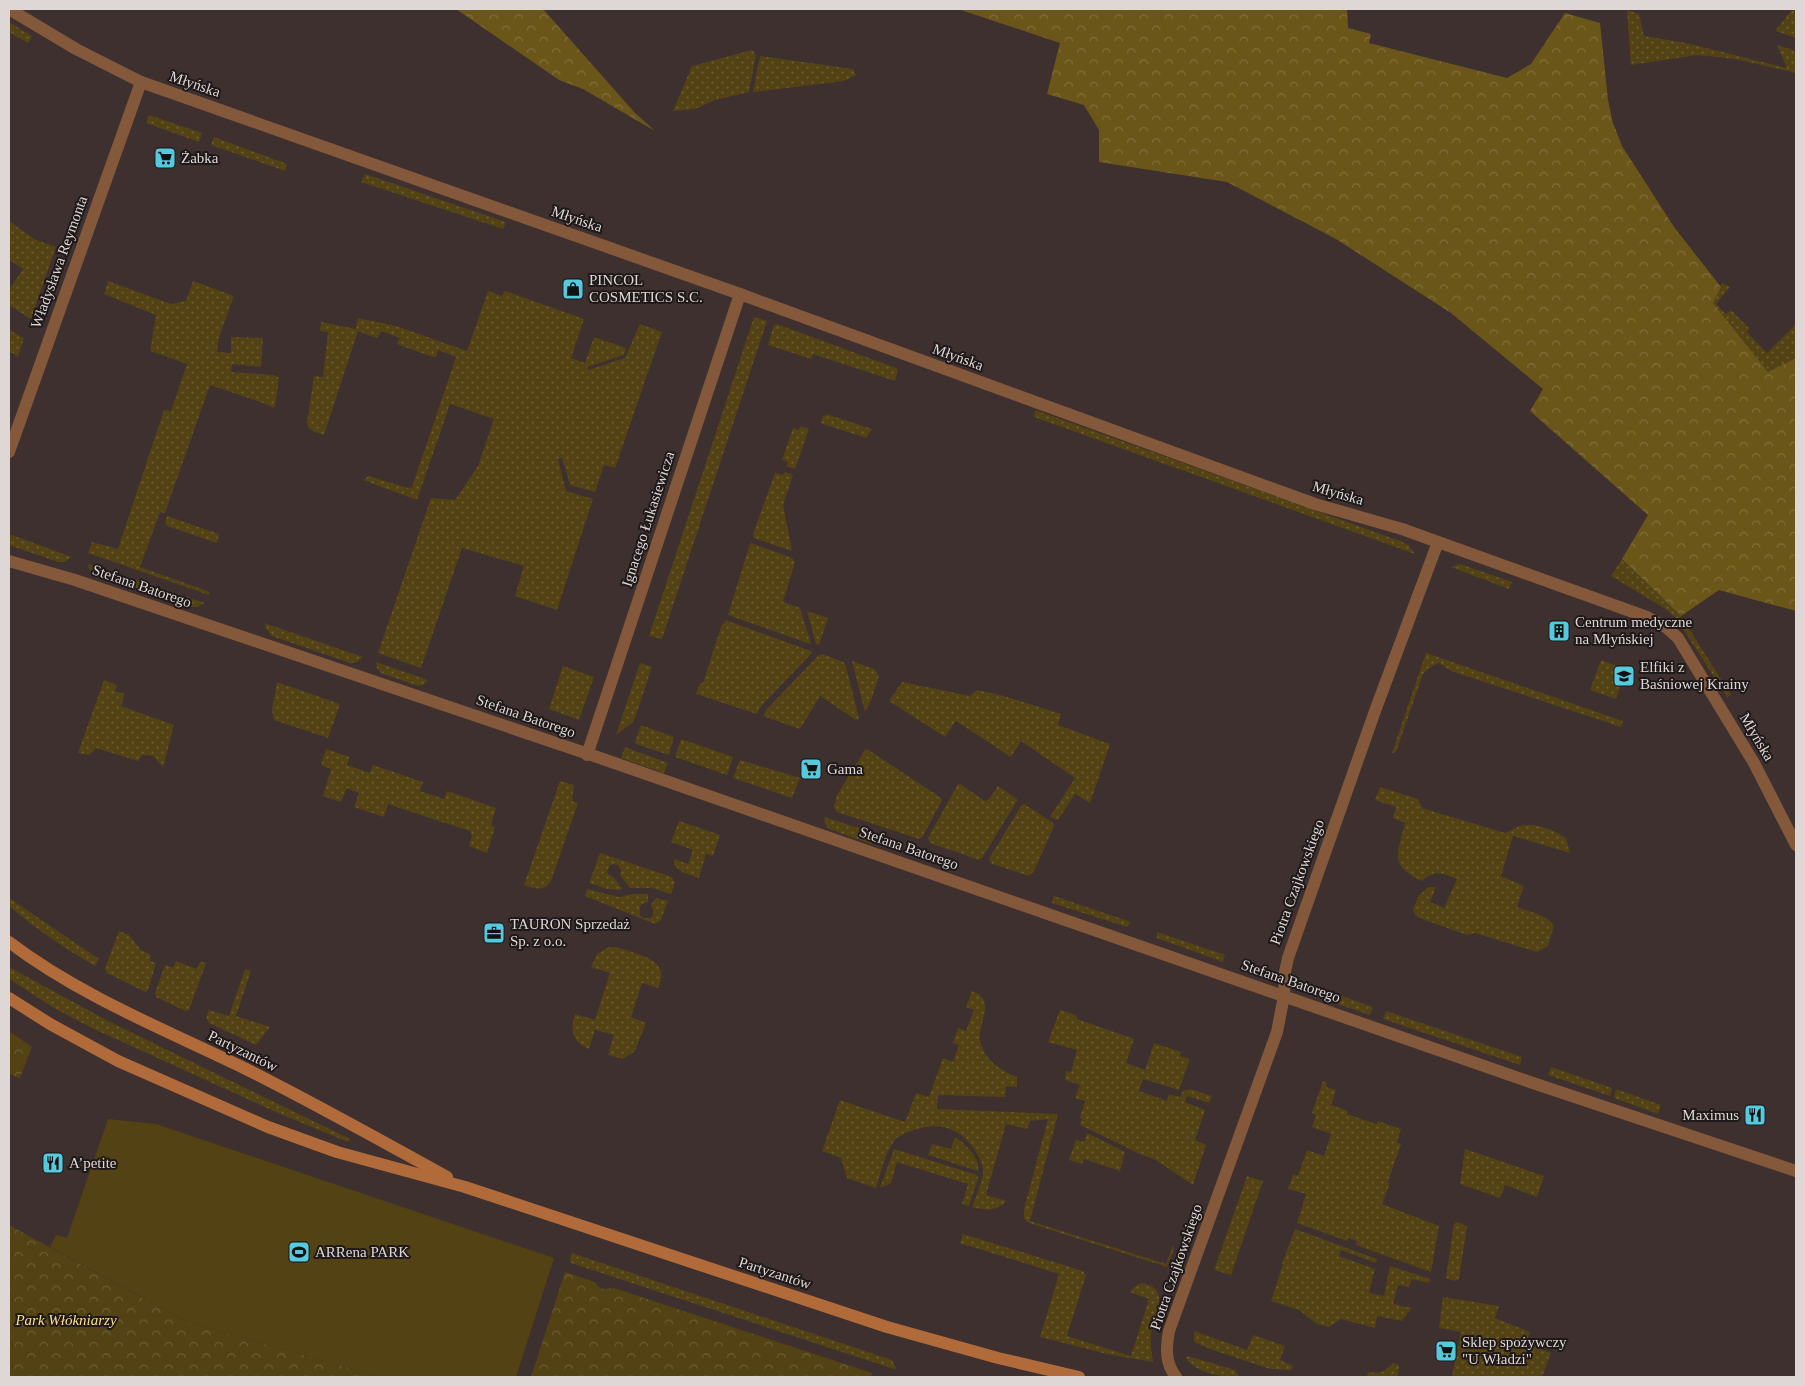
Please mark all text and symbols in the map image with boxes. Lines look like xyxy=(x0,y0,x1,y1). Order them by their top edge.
street label: Młyńska xyxy=(168,68,223,100)
supermarket icon: Żabka xyxy=(153,146,177,170)
place label: Żabka xyxy=(181,150,219,166)
street label: Władysława Reymonta xyxy=(28,193,90,330)
street label: Młyńska xyxy=(550,203,605,235)
place label: PINCOL COSMETICS S.C. xyxy=(589,272,703,305)
shop icon: PINCOL COSMETICS S.C. xyxy=(561,277,585,301)
street label: Młyńska xyxy=(931,341,986,374)
street label: Ignacego Łukasiewicza xyxy=(619,449,678,589)
street label: Młyńska xyxy=(1311,478,1366,508)
street label: Stefana Batorego xyxy=(90,562,194,610)
place label: Centrum medyczne na Młyńskiej xyxy=(1575,614,1692,647)
building icon: Centrum medyczne na Młyńskiej xyxy=(1547,619,1571,643)
place label: Elfiki z Baśniowej Krainy xyxy=(1640,659,1749,692)
school or university icon: Elfiki z Baśniowej Krainy xyxy=(1612,664,1636,688)
street label: Stefana Batorego xyxy=(474,692,578,740)
street label: Młyńska xyxy=(1737,710,1778,764)
supermarket icon: Gama xyxy=(799,757,823,781)
place label: Gama xyxy=(827,761,863,777)
street label: Piotra Czajkowskiego xyxy=(1267,817,1327,947)
street label: Stefana Batorego xyxy=(857,824,961,872)
place label: TAURON Sprzedaż Sp. z o.o. xyxy=(510,916,630,949)
office icon: TAURON Sprzedaż Sp. z o.o. xyxy=(482,921,506,945)
street label: Stefana Batorego xyxy=(1239,957,1343,1005)
street label: Partyzantów xyxy=(206,1027,280,1075)
restaurant icon: Maximus xyxy=(1743,1103,1767,1127)
place label: Maximus xyxy=(1682,1107,1739,1123)
restaurant icon: A’petite xyxy=(41,1151,65,1175)
place label: A’petite xyxy=(69,1155,117,1171)
street label: Piotra Czajkowskiego xyxy=(1147,1202,1205,1332)
sports icon: ARRena PARK xyxy=(287,1240,311,1264)
place label: ARRena PARK xyxy=(315,1244,409,1260)
street label: Partyzantów xyxy=(737,1254,813,1292)
park label: Park Włókniarzy xyxy=(14,1312,117,1328)
place label: Sklep spożywczy "U Władzi" xyxy=(1462,1334,1567,1367)
supermarket icon: Sklep spożywczy "U Władzi" xyxy=(1434,1339,1458,1363)

